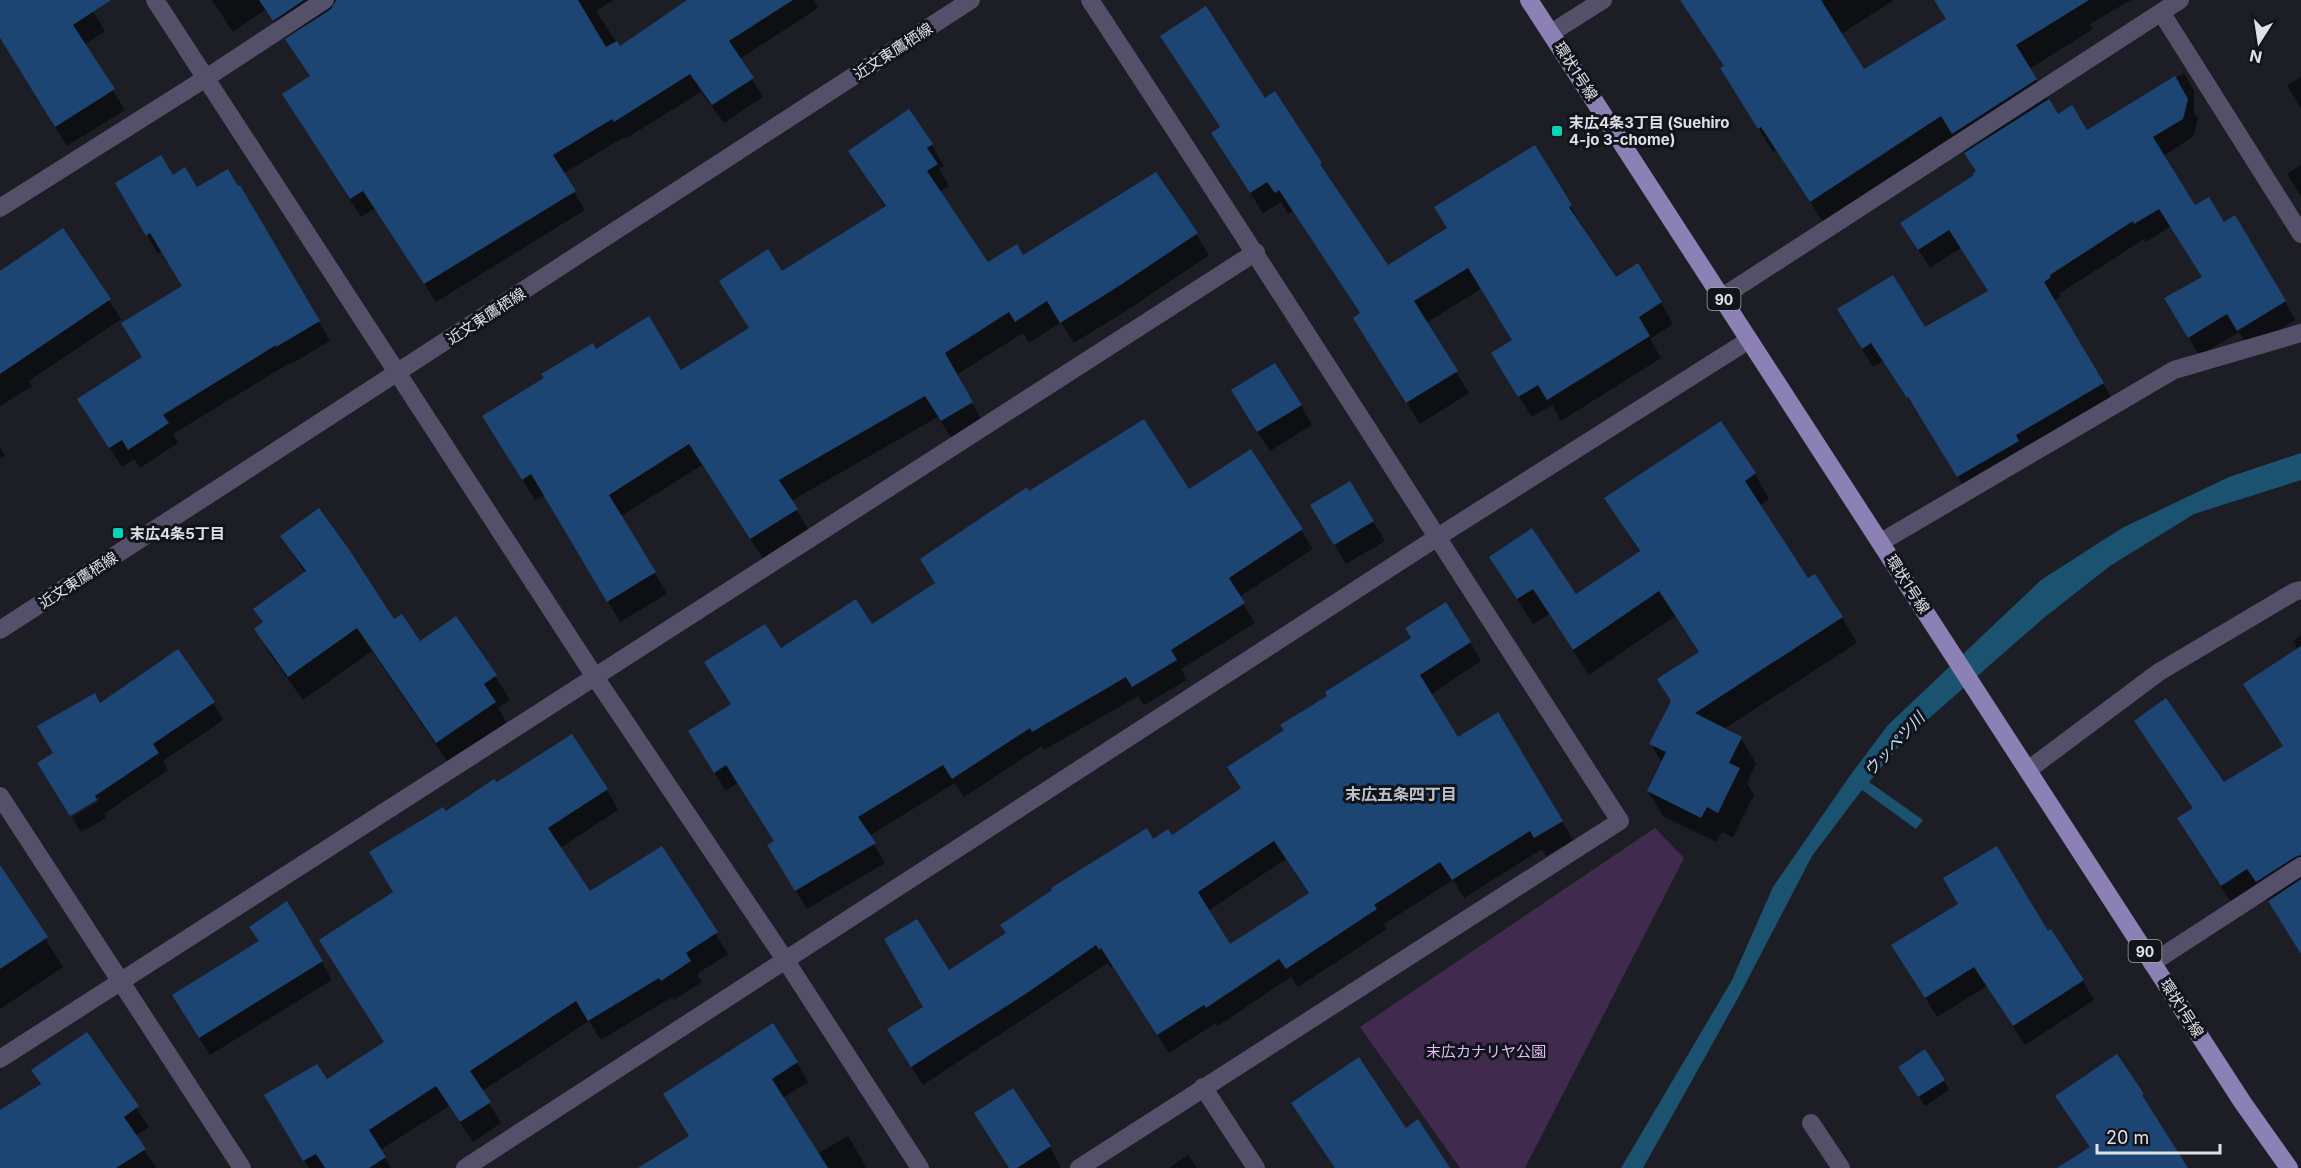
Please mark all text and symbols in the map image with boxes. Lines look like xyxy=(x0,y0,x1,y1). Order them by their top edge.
north arrow xyxy=(2229,12,2289,72)
street label: 近文東鷹栖線 xyxy=(850,19,936,83)
street label: 環状1号線 xyxy=(1550,38,1602,104)
text: N xyxy=(2248,46,2264,68)
place label: 末広4条3丁目 (Suehiro 4-jo 3-chome) xyxy=(1569,113,1729,149)
marker: 末広4条3丁目 (Suehiro 4-jo 3-chome) xyxy=(1550,124,1564,138)
street label: 近文東鷹栖線 xyxy=(443,284,529,348)
road number: 90 xyxy=(1708,288,1740,310)
place label: 末広4条5丁目 xyxy=(130,524,225,543)
marker: 末広4条5丁目 xyxy=(111,526,125,540)
street label: 近文東鷹栖線 xyxy=(35,548,121,612)
street label: 環状1号線 xyxy=(1882,551,1934,617)
water label: ウッペツ川 xyxy=(1859,706,1930,780)
district label: 末広五条四丁目 xyxy=(1345,784,1457,804)
road number: 90 xyxy=(2128,940,2162,962)
street label: 環状1号線 xyxy=(2156,975,2208,1041)
park label: 末広カナリヤ公園 xyxy=(1426,1042,1546,1061)
scale bar xyxy=(2097,1117,2220,1155)
text: 20 m xyxy=(2106,1127,2149,1148)

